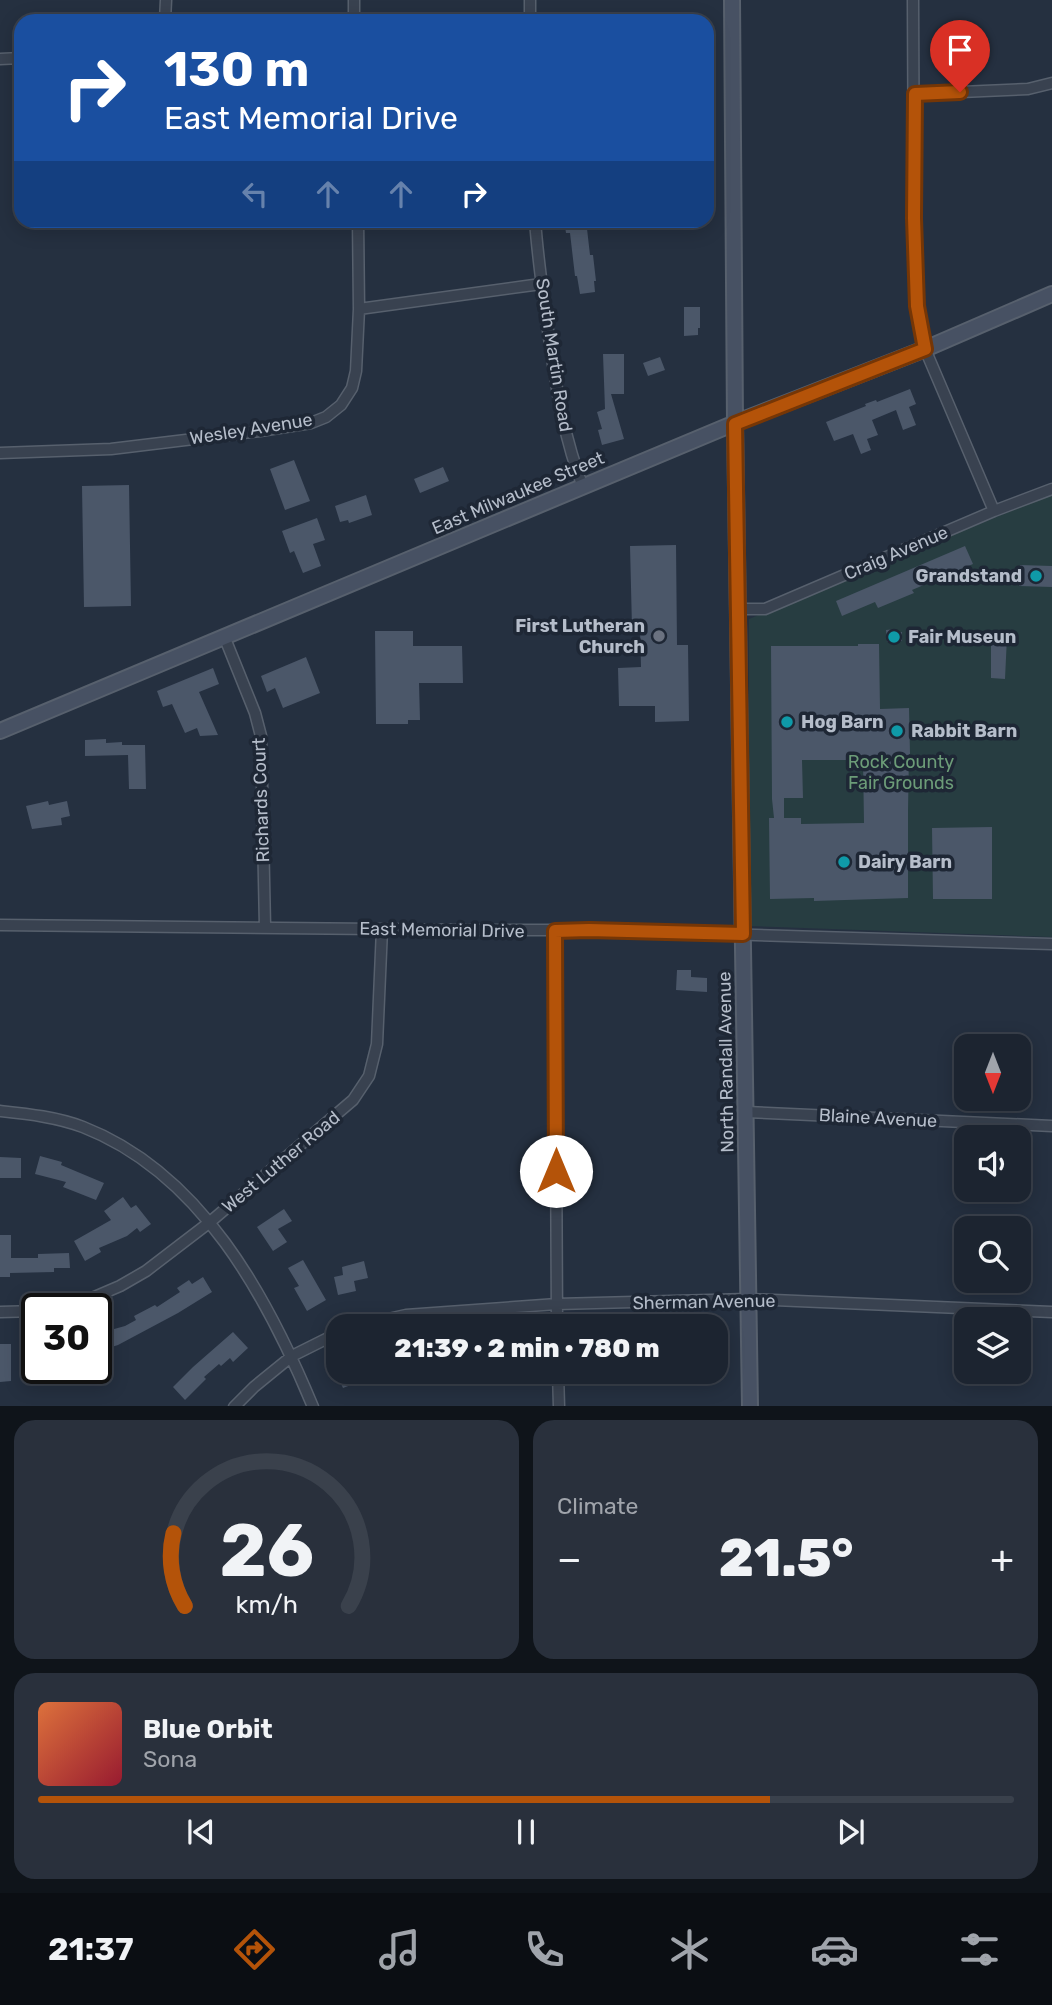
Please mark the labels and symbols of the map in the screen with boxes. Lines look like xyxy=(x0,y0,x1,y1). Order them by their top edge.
pin xyxy=(930,20,990,92)
street label: South Martin Road xyxy=(531,277,577,433)
street label: Wesley Avenue xyxy=(188,408,314,450)
street label: East Milwaukee Street xyxy=(429,447,607,539)
street label: Craig Avenue xyxy=(841,521,951,585)
place label: Grandstand xyxy=(916,565,1022,587)
marker: Grandstand xyxy=(1028,568,1044,584)
place label: First Lutheran Church xyxy=(515,615,645,658)
place label: Fair Museun xyxy=(908,626,1016,648)
marker: First Lutheran Church xyxy=(651,628,667,644)
marker: Fair Museun xyxy=(886,629,902,645)
place label: Hog Barn xyxy=(801,711,884,733)
marker: Hog Barn xyxy=(779,714,795,730)
place label: Rabbit Barn xyxy=(911,720,1017,742)
marker: Rabbit Barn xyxy=(889,723,905,739)
street label: Richards Court xyxy=(248,737,274,863)
park label: Rock County Fair Grounds xyxy=(848,751,954,794)
place label: Dairy Barn xyxy=(858,851,952,873)
marker: Dairy Barn xyxy=(836,854,852,870)
street label: East Memorial Drive xyxy=(359,918,525,942)
street label: North Randall Avenue xyxy=(713,971,739,1153)
north arrow xyxy=(954,1034,1031,1111)
street label: Blaine Avenue xyxy=(818,1104,938,1132)
street label: West Luther Road xyxy=(218,1106,344,1218)
position arrow xyxy=(519,1134,593,1208)
street label: Sherman Avenue xyxy=(632,1290,776,1314)
speed limit sign: 30 xyxy=(21,1293,112,1384)

